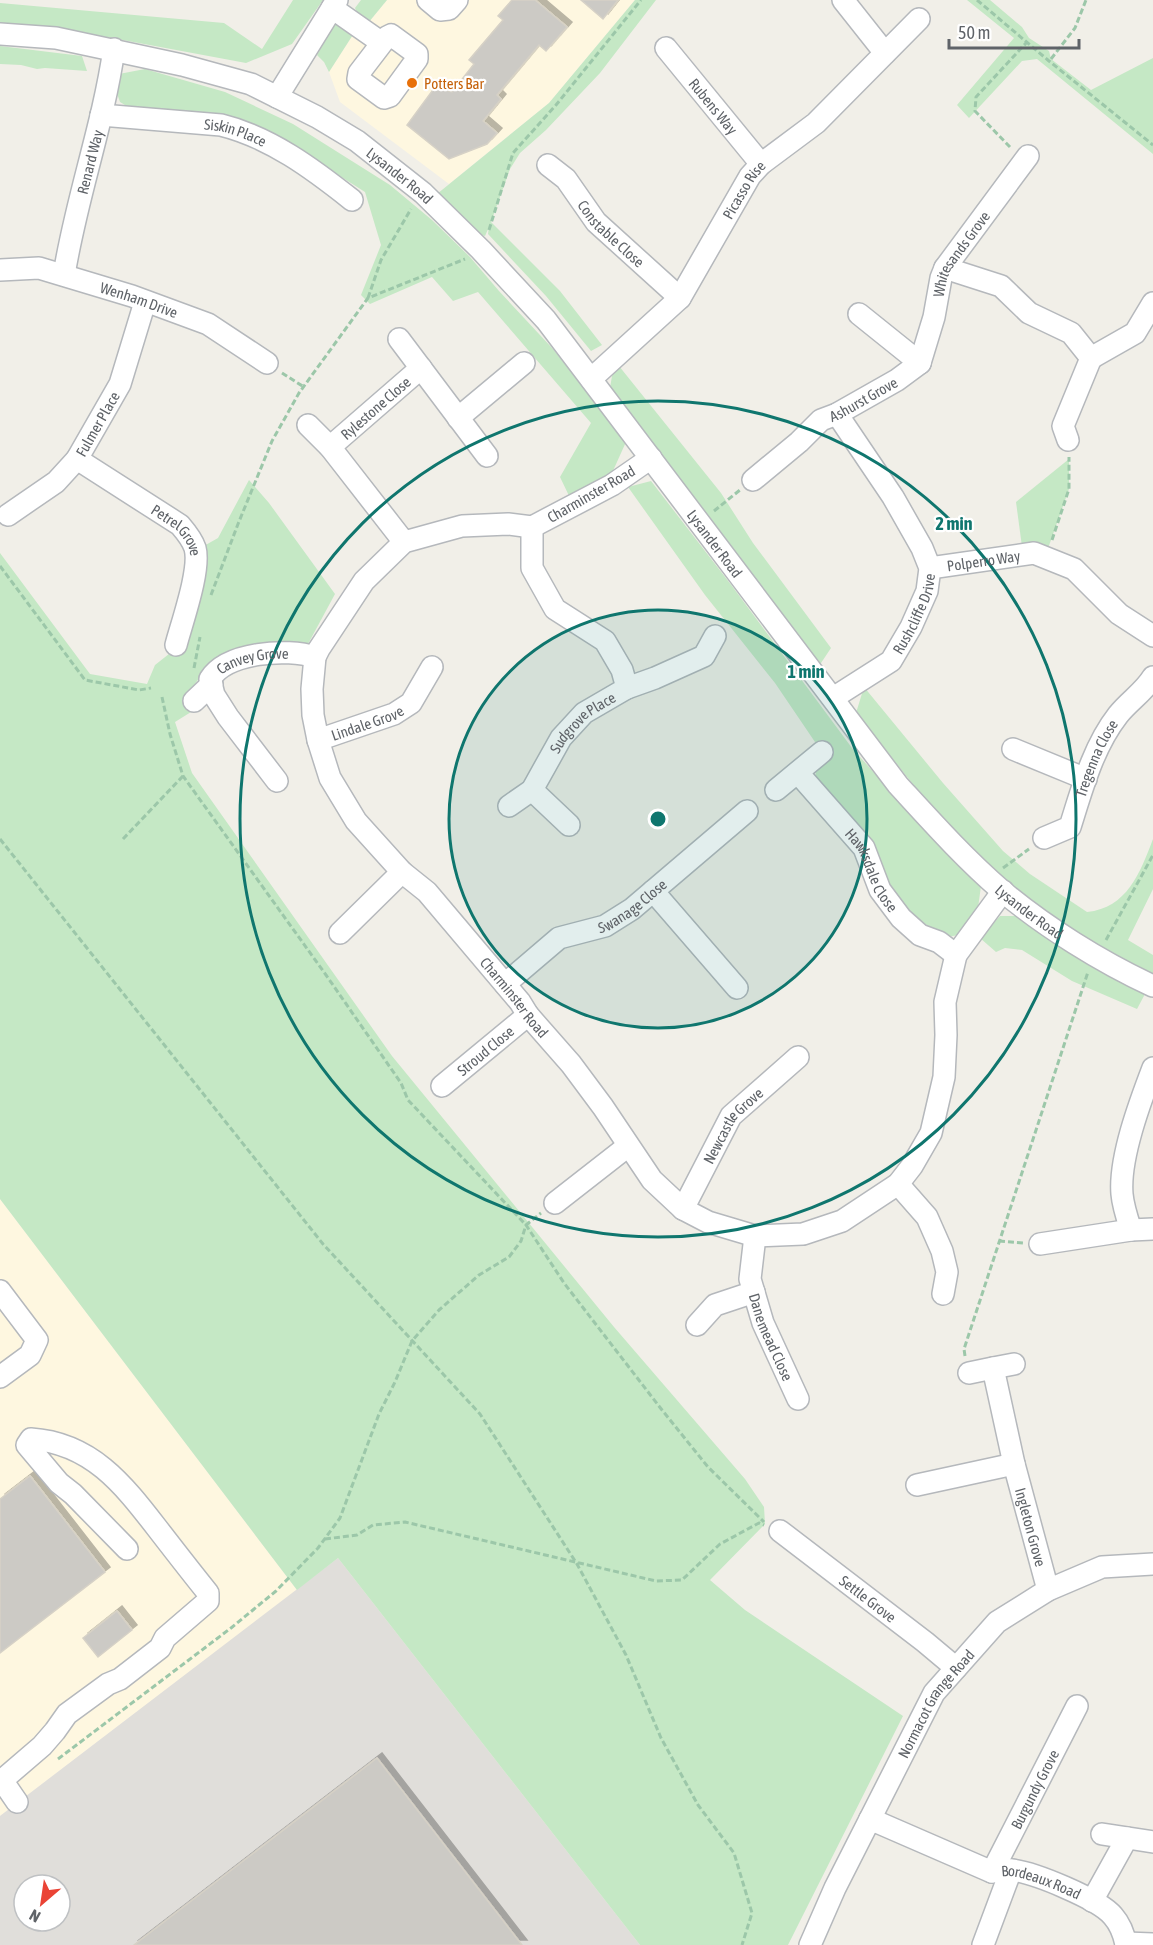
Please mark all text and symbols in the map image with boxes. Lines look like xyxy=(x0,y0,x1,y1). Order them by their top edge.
scale bar xyxy=(949,12,1080,50)
text: 50 m xyxy=(958,22,990,43)
place label: Potters Bar xyxy=(424,75,484,92)
street label: Rubens Way xyxy=(686,75,741,137)
marker: Potters Bar xyxy=(405,76,419,90)
street label: Siskin Place xyxy=(204,115,270,149)
street label: Renard Way xyxy=(73,128,106,196)
street label: Lysander Road xyxy=(363,144,437,207)
street label: Picasso Rise xyxy=(719,157,769,222)
street label: Constable Close xyxy=(575,197,648,270)
street label: Whitesands Grove xyxy=(929,207,993,298)
street label: Wenham Drive xyxy=(98,278,180,321)
street label: Rylestone Close xyxy=(337,373,414,443)
street label: Ashurst Grove xyxy=(827,373,900,425)
street label: Fulmer Place xyxy=(72,388,123,459)
street label: Charminster Road xyxy=(544,462,638,526)
street label: Petrel Grove xyxy=(148,500,205,557)
street label: Lysander Road xyxy=(684,506,746,580)
text: 2 min xyxy=(936,513,973,534)
street label: Polperro Way xyxy=(946,547,1021,574)
street label: Rushcliffe Drive xyxy=(889,572,938,657)
street label: Canvey Grove xyxy=(213,644,289,677)
text: 1 min xyxy=(788,661,825,682)
street label: Sudgrove Place xyxy=(546,688,618,756)
street label: Lindale Grove xyxy=(329,702,407,743)
street label: Tregenna Close xyxy=(1071,716,1121,799)
centre of rings xyxy=(648,809,668,829)
street label: Hawksdale Close xyxy=(842,825,902,915)
street label: Swanage Close xyxy=(596,875,670,936)
street label: Lysander Road xyxy=(992,881,1067,942)
street label: Charminster Road xyxy=(477,954,552,1041)
street label: Stroud Close xyxy=(453,1022,517,1079)
street label: Newcastle Grove xyxy=(699,1084,766,1166)
street label: Danemead Close xyxy=(746,1291,797,1383)
street label: Ingleton Grove xyxy=(1012,1486,1050,1568)
street label: Settle Grove xyxy=(837,1571,900,1626)
street label: Normacot Grange Road xyxy=(894,1646,977,1761)
street label: Burgundy Grove xyxy=(1007,1747,1062,1832)
street label: Bordeaux Road xyxy=(1000,1861,1084,1902)
north arrow xyxy=(12,1873,72,1933)
text: N xyxy=(26,1906,43,1926)

